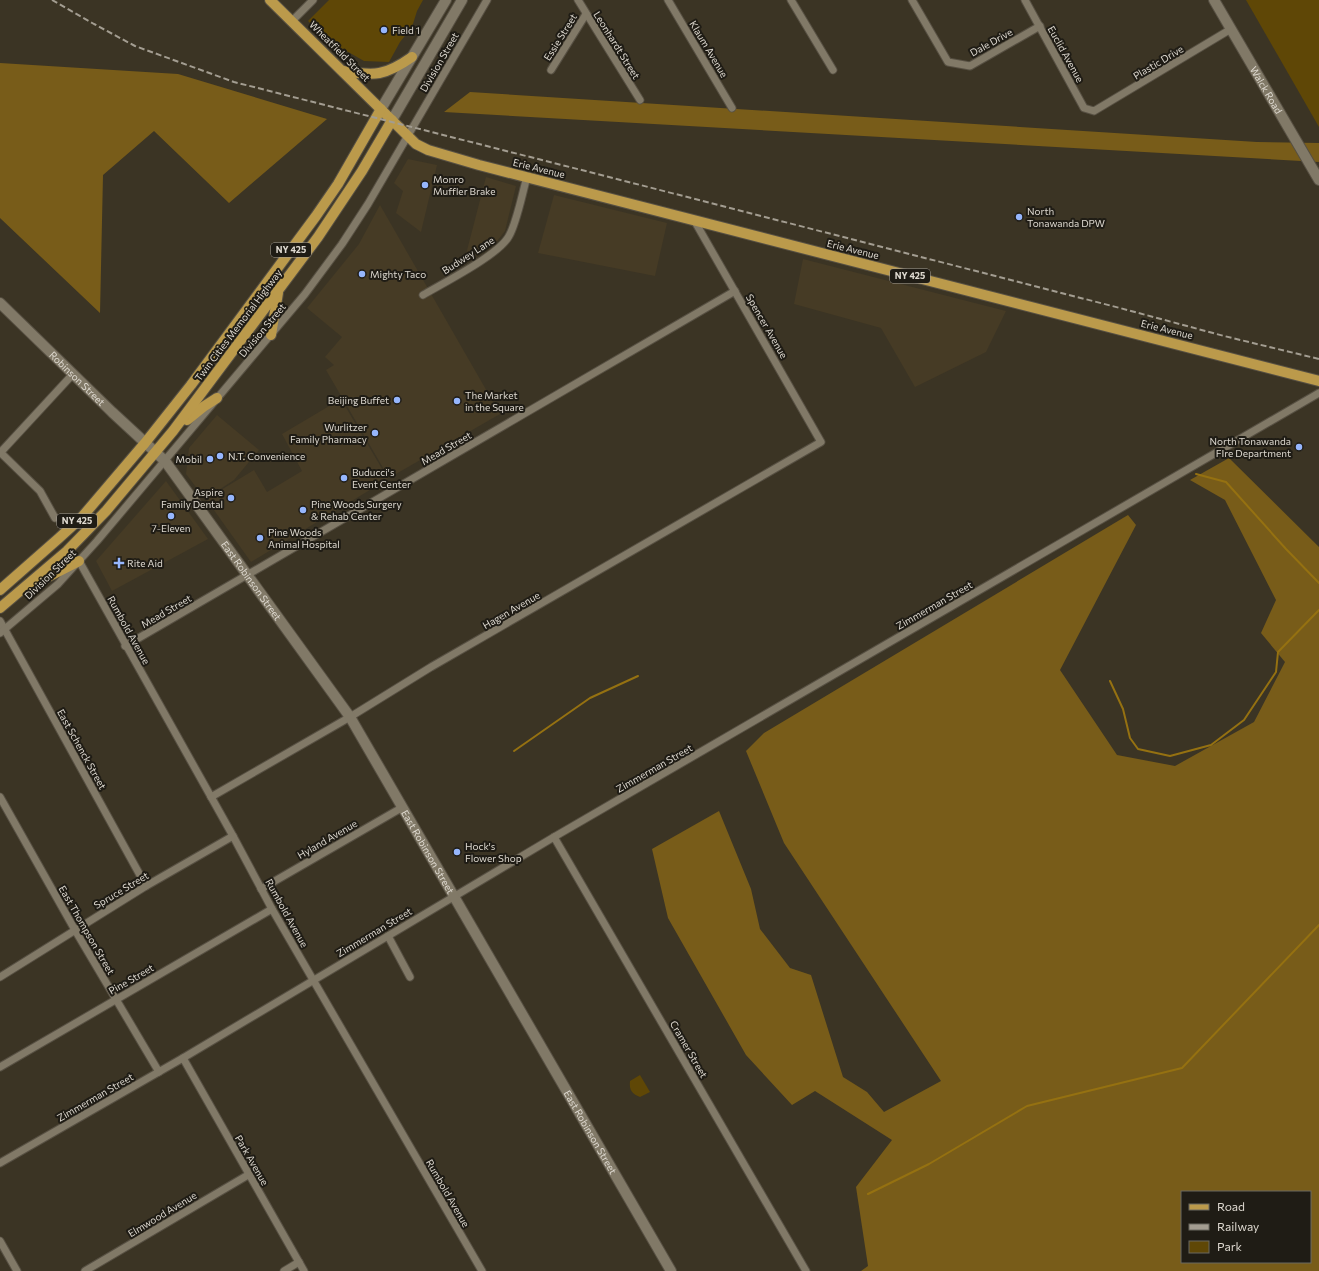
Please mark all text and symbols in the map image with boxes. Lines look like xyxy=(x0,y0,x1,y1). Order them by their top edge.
street label: Leonhardt Street xyxy=(591,9,643,81)
street label: Essie Street xyxy=(541,11,579,63)
street label: Wheatfield Street xyxy=(307,18,373,84)
street label: Klaum Avenue xyxy=(687,18,731,80)
place label: Field 1 xyxy=(392,24,420,36)
street label: Euclid Avenue xyxy=(1046,24,1086,84)
marker: Field 1 xyxy=(379,25,389,35)
street label: Dale Drive xyxy=(968,25,1014,59)
street label: Division Street xyxy=(417,30,461,94)
street label: Plastic Drive xyxy=(1131,42,1185,82)
street label: Walck Road xyxy=(1248,64,1285,116)
street label: Erie Avenue xyxy=(512,156,566,180)
place label: Monro Muffler Brake xyxy=(433,173,496,197)
marker: Monro Muffler Brake xyxy=(420,180,430,190)
place label: North Tonawanda DPW xyxy=(1027,205,1105,229)
marker: North Tonawanda DPW xyxy=(1014,212,1024,222)
street label: Budwey Lane xyxy=(440,234,496,276)
street label: Erie Avenue xyxy=(826,237,880,261)
road number: NY 425 xyxy=(271,243,311,257)
street label: Twin Cities Memorial Highway xyxy=(192,267,284,383)
place label: Mighty Taco xyxy=(370,268,426,280)
marker: Mighty Taco xyxy=(357,269,367,279)
road number: NY 425 xyxy=(890,269,930,283)
street label: Spencer Avenue xyxy=(744,292,790,360)
street label: Division Street xyxy=(236,301,288,359)
street label: Erie Avenue xyxy=(1140,317,1194,341)
street label: Robinson Street xyxy=(47,349,108,408)
place label: The Market in the Square xyxy=(465,389,524,413)
place label: Beijing Buffet xyxy=(328,394,389,406)
marker: Beijing Buffet xyxy=(392,395,402,405)
marker: The Market in the Square xyxy=(452,396,462,406)
place label: Wurlitzer Family Pharmacy xyxy=(290,421,367,445)
marker: Wurlitzer Family Pharmacy xyxy=(370,428,380,438)
street label: Mead Street xyxy=(419,429,473,467)
place label: North Tonawanda FIre Department xyxy=(1209,435,1291,459)
marker: North Tonawanda FIre Department xyxy=(1294,442,1304,452)
place label: N.T. Convenience xyxy=(228,450,305,462)
marker: N.T. Convenience xyxy=(215,451,225,461)
place label: Mobil xyxy=(175,453,202,465)
marker: Mobil xyxy=(205,454,215,464)
place label: Buducci's Event Center xyxy=(352,466,411,490)
marker: Buducci's Event Center xyxy=(339,473,349,483)
place label: Aspire Family Dental xyxy=(161,486,223,510)
marker: Aspire Family Dental xyxy=(226,493,236,503)
place label: Pine Woods Surgery & Rehab Center xyxy=(311,498,402,522)
marker: Pine Woods Surgery & Rehab Center xyxy=(298,505,308,515)
marker: 7-Eleven xyxy=(166,511,176,521)
road number: NY 425 xyxy=(57,514,97,528)
place label: 7-Eleven xyxy=(151,522,191,534)
place label: Pine Woods Animal Hospital xyxy=(268,526,340,550)
marker: Pine Woods Animal Hospital xyxy=(255,533,265,543)
street label: East Robinson Street xyxy=(219,539,284,623)
street label: Division Street xyxy=(22,547,78,601)
place label: Rite Aid xyxy=(127,557,163,569)
marker: Rite Aid xyxy=(114,558,124,568)
street label: Zimmerman Street xyxy=(894,578,974,632)
street label: Hagen Avenue xyxy=(480,589,542,631)
street label: Mead Street xyxy=(139,592,193,630)
street label: Rumbold Avenue xyxy=(105,594,153,666)
street label: East Schenck Street xyxy=(55,707,109,791)
street label: Zimmerman Street xyxy=(614,741,694,795)
street label: East Robinson Street xyxy=(399,808,457,896)
street label: Hyland Avenue xyxy=(295,817,359,861)
place label: Hock's Flower Shop xyxy=(465,840,522,864)
marker: Hock's Flower Shop xyxy=(452,847,462,857)
street label: Spruce Street xyxy=(91,869,151,911)
street label: Rumbold Avenue xyxy=(263,877,311,949)
street label: East Thompson Street xyxy=(57,883,117,977)
street label: Zimmerman Street xyxy=(334,905,414,959)
street label: Pine Street xyxy=(106,961,156,997)
street label: Cramer Street xyxy=(668,1018,710,1080)
street label: Zimmerman Street xyxy=(55,1070,135,1124)
street label: East Robinson Street xyxy=(562,1088,619,1176)
street label: Park Avenue xyxy=(233,1133,271,1187)
street label: Rumbold Avenue xyxy=(424,1157,472,1229)
street label: Elmwood Avenue xyxy=(126,1189,198,1239)
legend xyxy=(1181,1191,1311,1263)
text: Road xyxy=(1217,1199,1245,1213)
text: Railway xyxy=(1217,1219,1259,1233)
text: Park xyxy=(1217,1239,1243,1253)

